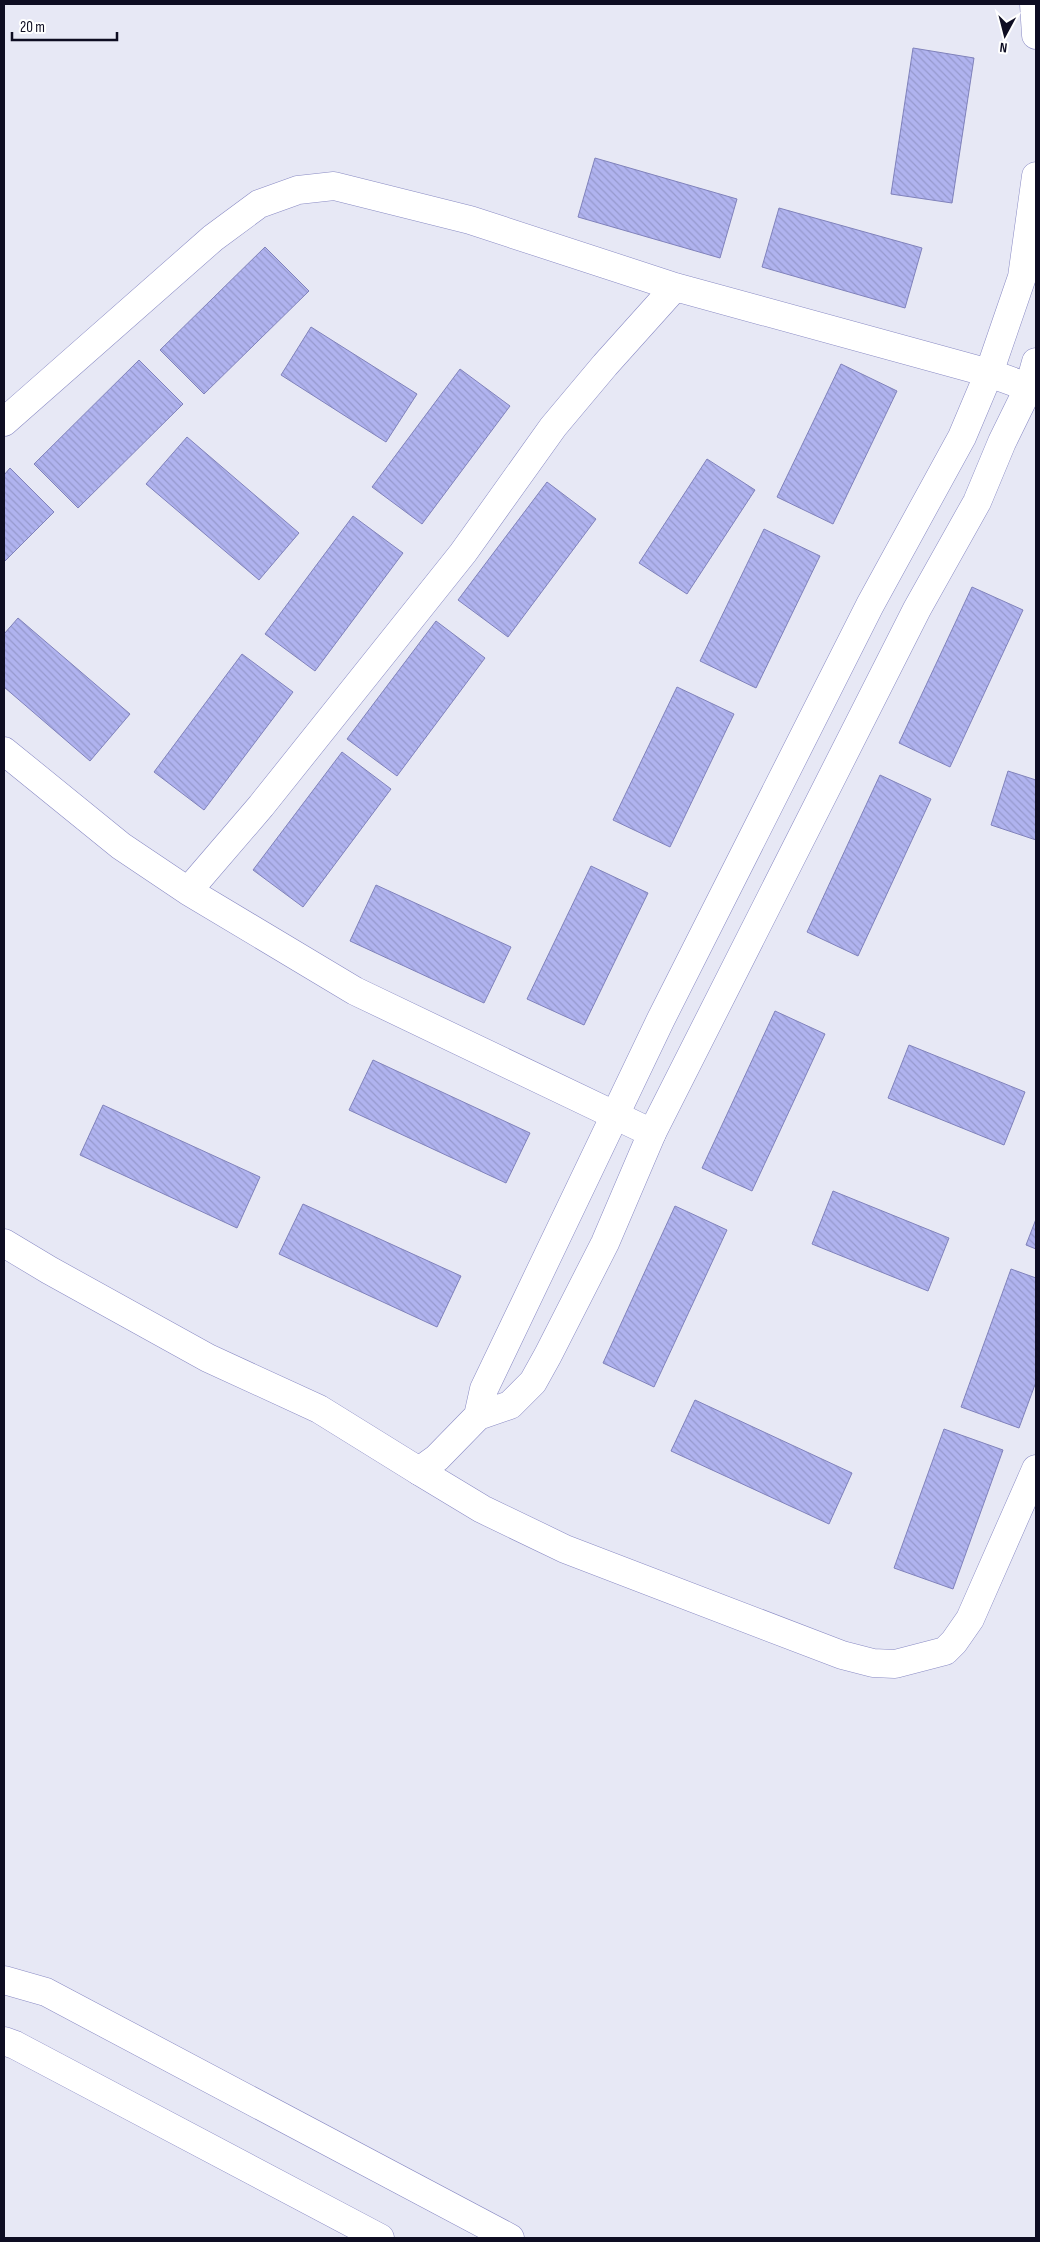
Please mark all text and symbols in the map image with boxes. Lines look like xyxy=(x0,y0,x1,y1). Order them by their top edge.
scale bar xyxy=(12,10,118,42)
north arrow xyxy=(980,10,1030,60)
text: 20 m xyxy=(20,18,45,37)
text: N xyxy=(999,39,1008,56)

